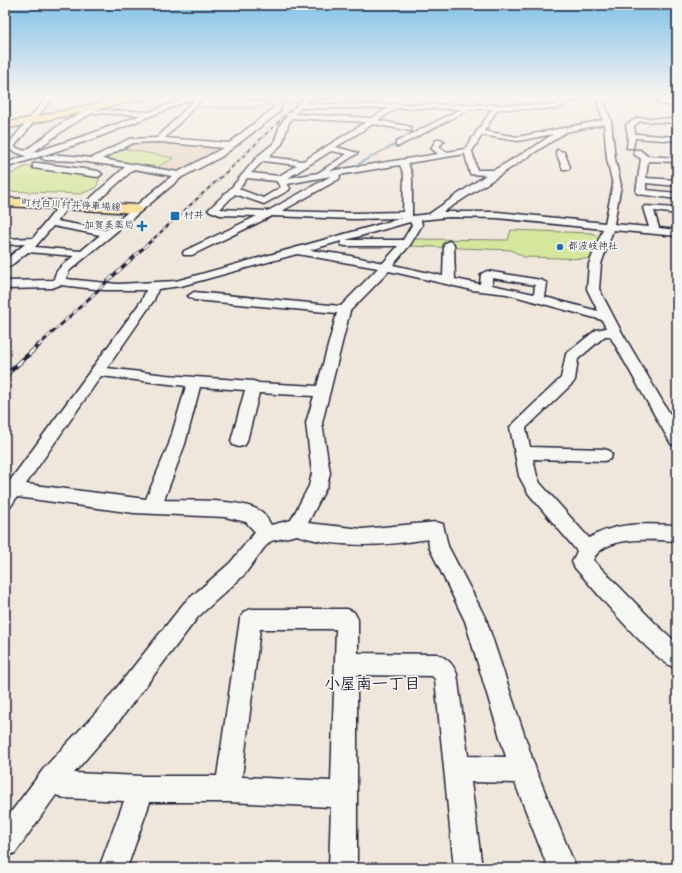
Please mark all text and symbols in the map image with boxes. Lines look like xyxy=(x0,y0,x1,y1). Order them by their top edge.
street label: 町村白川村井停車場線 xyxy=(21,196,121,216)
place label: 村井 xyxy=(184,209,204,223)
marker: 村井 xyxy=(169,210,181,222)
place label: 加賀美薬局 xyxy=(84,219,134,233)
marker: 加賀美薬局 xyxy=(137,221,147,231)
place label: 都波岐神社 xyxy=(568,240,618,254)
marker: 都波岐神社 xyxy=(555,242,565,252)
district label: 小屋南一丁目 xyxy=(324,674,420,697)

